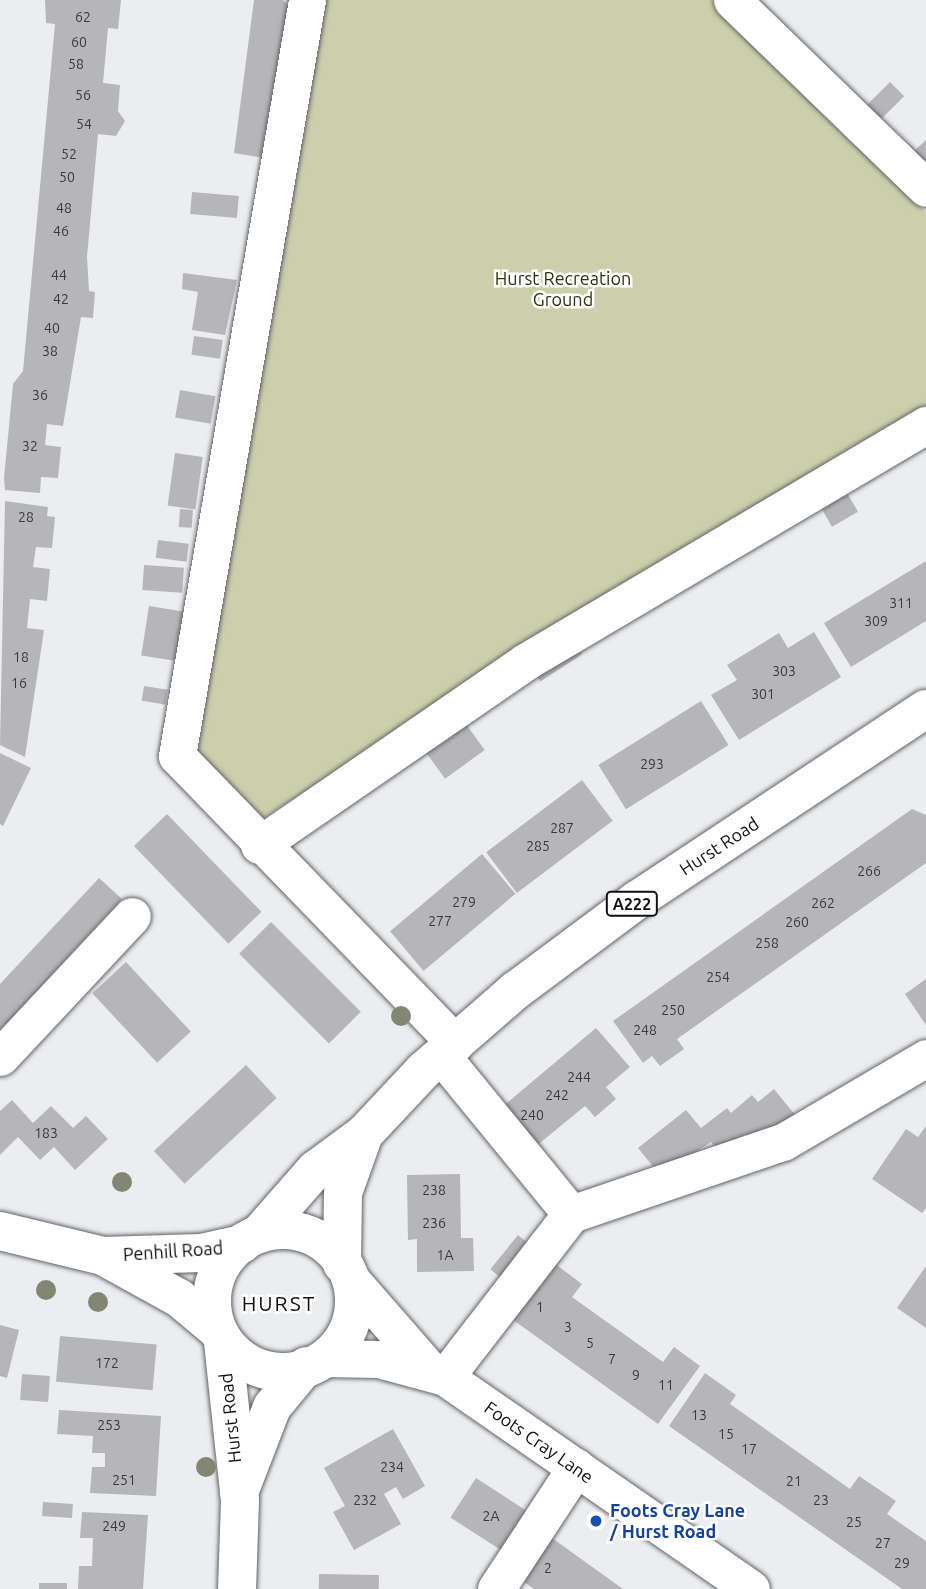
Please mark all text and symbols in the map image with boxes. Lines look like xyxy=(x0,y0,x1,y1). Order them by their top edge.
house number: 62 xyxy=(75,9,91,25)
house number: 60 xyxy=(71,34,87,50)
house number: 58 xyxy=(68,56,84,72)
house number: 56 xyxy=(75,87,91,103)
house number: 54 xyxy=(76,116,92,132)
house number: 52 xyxy=(61,146,77,162)
house number: 50 xyxy=(59,169,75,185)
house number: 48 xyxy=(56,200,72,216)
house number: 46 xyxy=(53,223,69,239)
house number: 44 xyxy=(51,267,67,283)
park label: Hurst Recreation Ground xyxy=(495,268,631,310)
house number: 42 xyxy=(53,291,69,307)
house number: 40 xyxy=(44,320,60,336)
house number: 38 xyxy=(42,343,58,359)
house number: 36 xyxy=(32,387,48,403)
house number: 32 xyxy=(22,438,38,454)
house number: 28 xyxy=(18,509,34,525)
house number: 311 xyxy=(889,595,913,611)
house number: 309 xyxy=(864,613,888,629)
house number: 18 xyxy=(13,649,29,665)
house number: 303 xyxy=(772,663,796,679)
house number: 16 xyxy=(11,675,27,691)
house number: 301 xyxy=(751,686,775,702)
house number: 293 xyxy=(640,756,664,772)
street label: Hurst Road xyxy=(675,812,763,880)
house number: 287 xyxy=(550,820,574,836)
house number: 285 xyxy=(526,838,550,854)
house number: 266 xyxy=(857,863,881,879)
road number: A222 xyxy=(606,891,658,916)
house number: 279 xyxy=(452,894,476,910)
house number: 262 xyxy=(811,895,835,911)
house number: 277 xyxy=(428,913,452,929)
house number: 260 xyxy=(785,914,809,930)
house number: 258 xyxy=(755,935,779,951)
house number: 254 xyxy=(706,969,730,985)
house number: 250 xyxy=(661,1002,685,1018)
house number: 248 xyxy=(633,1022,657,1038)
house number: 244 xyxy=(567,1069,591,1085)
house number: 242 xyxy=(545,1087,569,1103)
house number: 240 xyxy=(520,1107,544,1123)
house number: 183 xyxy=(34,1125,58,1141)
house number: 238 xyxy=(422,1182,446,1198)
house number: 236 xyxy=(422,1215,446,1231)
street label: Penhill Road xyxy=(122,1237,224,1265)
house number: 1A xyxy=(437,1247,453,1263)
district label: HURST xyxy=(242,1290,316,1316)
house number: 1 xyxy=(536,1299,544,1315)
house number: 3 xyxy=(564,1319,572,1335)
house number: 5 xyxy=(586,1335,594,1351)
house number: 7 xyxy=(608,1351,616,1367)
house number: 172 xyxy=(95,1355,119,1371)
house number: 9 xyxy=(632,1367,640,1383)
street label: Hurst Road xyxy=(215,1372,245,1464)
house number: 11 xyxy=(658,1377,674,1393)
street label: Foots Cray Lane xyxy=(480,1396,598,1488)
house number: 13 xyxy=(691,1407,707,1423)
house number: 253 xyxy=(97,1417,121,1433)
house number: 15 xyxy=(718,1426,734,1442)
house number: 17 xyxy=(741,1441,757,1457)
house number: 234 xyxy=(380,1459,404,1475)
house number: 251 xyxy=(112,1472,136,1488)
house number: 21 xyxy=(786,1473,802,1489)
house number: 232 xyxy=(353,1492,377,1508)
house number: 23 xyxy=(813,1492,829,1508)
place label: Foots Cray Lane / Hurst Road xyxy=(610,1500,745,1542)
house number: 2A xyxy=(483,1508,499,1524)
marker: Foots Cray Lane / Hurst Road xyxy=(588,1513,604,1529)
house number: 25 xyxy=(846,1514,862,1530)
house number: 249 xyxy=(102,1518,126,1534)
house number: 27 xyxy=(875,1535,891,1551)
house number: 29 xyxy=(894,1555,910,1571)
house number: 2 xyxy=(544,1560,552,1576)

